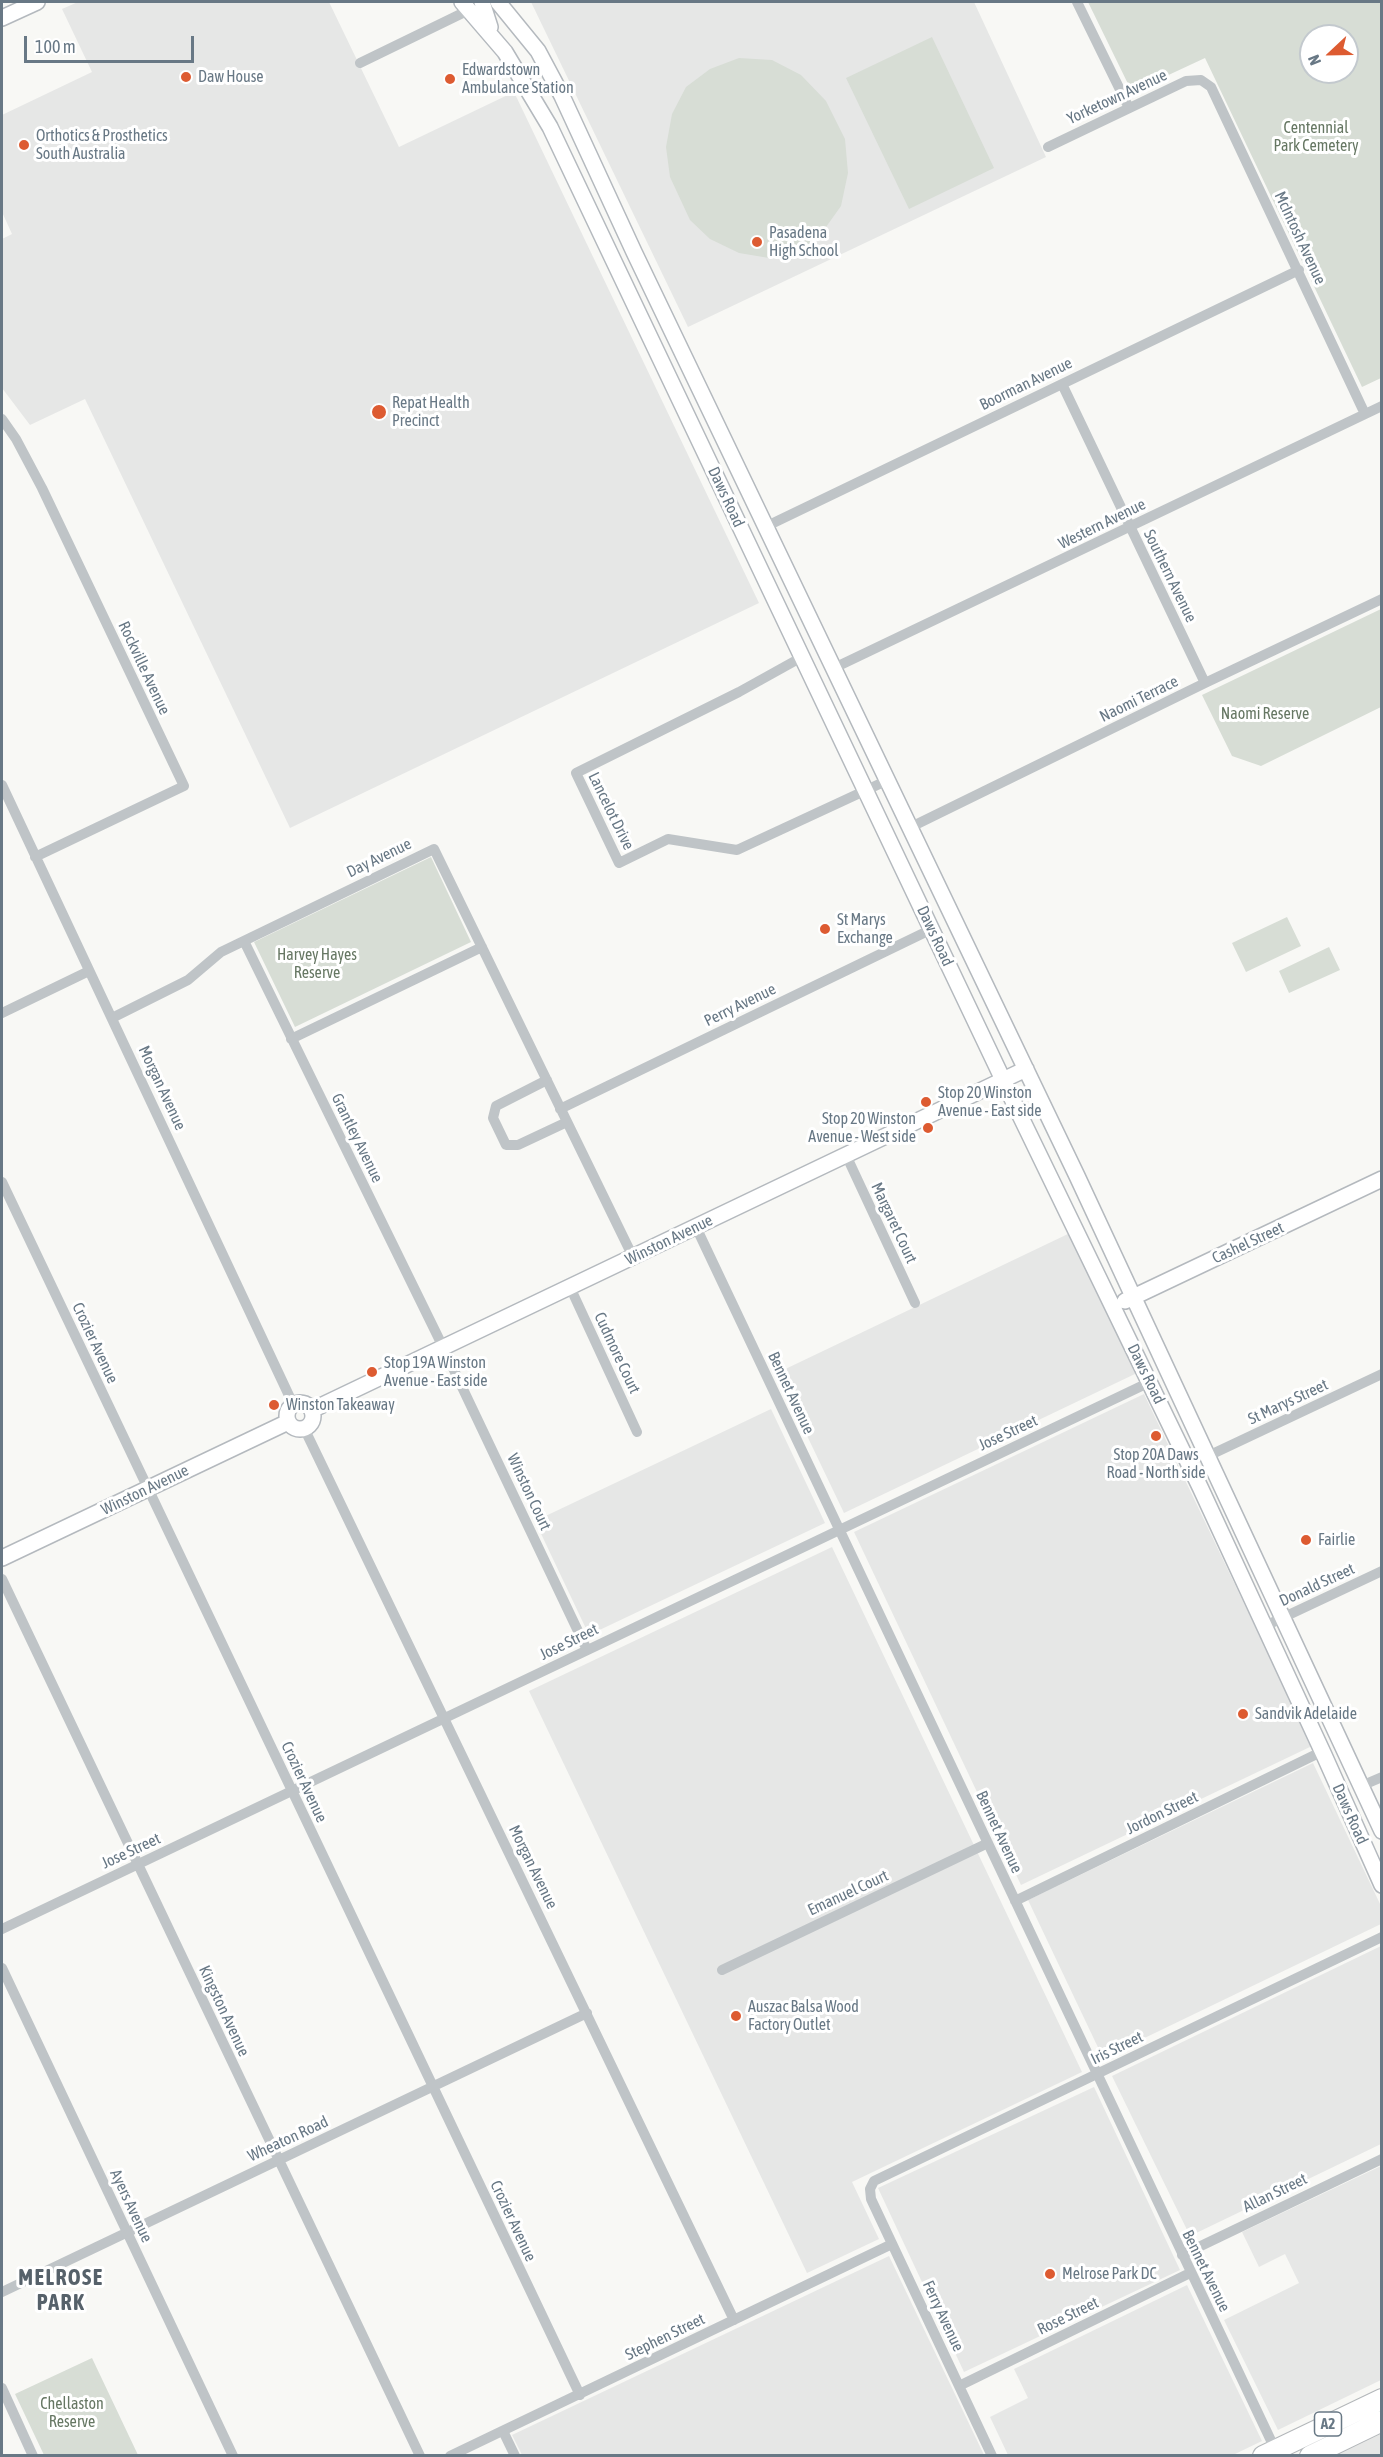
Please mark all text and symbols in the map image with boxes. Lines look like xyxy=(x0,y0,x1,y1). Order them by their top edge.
scale bar xyxy=(27,24,196,62)
north arrow xyxy=(1299,24,1359,84)
text: 100 m xyxy=(35,36,76,57)
text: N xyxy=(1304,52,1324,68)
place label: Edwardstown Ambulance Station xyxy=(462,60,574,98)
street label: Yorketown Avenue xyxy=(1064,65,1170,129)
place label: Daw House xyxy=(198,67,264,87)
marker: Daw House xyxy=(179,70,193,84)
marker: Edwardstown Ambulance Station xyxy=(443,72,457,86)
park label: Centennial Park Cemetery xyxy=(1273,118,1359,156)
place label: Orthotics & Prosthetics South Australia xyxy=(36,126,168,164)
marker: Orthotics & Prosthetics South Australia xyxy=(17,138,31,152)
street label: McIntosh Avenue xyxy=(1270,188,1330,288)
place label: Pasadena High School xyxy=(769,223,838,261)
marker: Pasadena High School xyxy=(750,235,764,249)
street label: Boorman Avenue xyxy=(977,353,1075,415)
place label: Repat Health Precinct xyxy=(392,393,470,431)
marker: Repat Health Precinct xyxy=(370,403,388,421)
street label: Daws Road xyxy=(704,464,748,530)
street label: Western Avenue xyxy=(1055,495,1149,553)
street label: Southern Avenue xyxy=(1139,527,1201,625)
street label: Rockville Avenue xyxy=(114,618,174,718)
street label: Naomi Terrace xyxy=(1097,672,1181,726)
park label: Naomi Reserve xyxy=(1221,704,1309,724)
street label: Lancelot Drive xyxy=(584,769,638,853)
street label: Day Avenue xyxy=(344,834,414,882)
street label: Daws Road xyxy=(913,903,957,969)
place label: St Marys Exchange xyxy=(837,910,893,948)
marker: St Marys Exchange xyxy=(818,922,832,936)
park label: Harvey Hayes Reserve xyxy=(277,945,357,983)
street label: Perry Avenue xyxy=(701,979,779,1031)
street label: Morgan Avenue xyxy=(134,1043,190,1133)
place label: Stop 20 Winston Avenue - East side xyxy=(938,1083,1042,1121)
street label: Grantley Avenue xyxy=(327,1090,387,1186)
marker: Stop 20 Winston Avenue - East side xyxy=(919,1095,933,1109)
place label: Stop 20 Winston Avenue - West side xyxy=(808,1109,916,1147)
marker: Stop 20 Winston Avenue - West side xyxy=(921,1121,935,1135)
street label: Margaret Court xyxy=(867,1180,921,1266)
street label: Winston Avenue xyxy=(622,1211,716,1269)
street label: Cashel Street xyxy=(1209,1218,1287,1268)
street label: Crozier Avenue xyxy=(68,1299,122,1387)
street label: Cudmore Court xyxy=(590,1309,644,1397)
street label: Daws Road xyxy=(1123,1341,1169,1407)
street label: Bennet Avenue xyxy=(764,1349,818,1437)
place label: Stop 19A Winston Avenue - East side xyxy=(384,1353,488,1391)
marker: Stop 19A Winston Avenue - East side xyxy=(365,1365,379,1379)
street label: St Marys Street xyxy=(1245,1375,1331,1429)
place label: Winston Takeaway xyxy=(286,1395,395,1415)
marker: Winston Takeaway xyxy=(267,1398,281,1412)
street label: Jose Street xyxy=(975,1411,1041,1455)
marker: Stop 20A Daws Road - North side xyxy=(1149,1429,1163,1443)
place label: Stop 20A Daws Road - North side xyxy=(1106,1445,1206,1483)
street label: Winston Court xyxy=(503,1451,555,1533)
street label: Winston Avenue xyxy=(98,1461,192,1519)
place label: Fairlie xyxy=(1318,1530,1355,1550)
marker: Fairlie xyxy=(1299,1533,1313,1547)
street label: Donald Street xyxy=(1276,1559,1358,1611)
street label: Jose Street xyxy=(537,1620,601,1664)
place label: Sandvik Adelaide xyxy=(1255,1704,1357,1724)
marker: Sandvik Adelaide xyxy=(1236,1707,1250,1721)
street label: Crozier Avenue xyxy=(277,1738,331,1826)
street label: Daws Road xyxy=(1328,1781,1372,1847)
street label: Jordon Street xyxy=(1123,1787,1201,1839)
street label: Bennet Avenue xyxy=(972,1788,1026,1876)
street label: Morgan Avenue xyxy=(504,1822,562,1912)
street label: Jose Street xyxy=(98,1829,164,1873)
street label: Emanuel Court xyxy=(805,1866,891,1920)
street label: Kingston Avenue xyxy=(195,1963,253,2059)
place label: Auszac Balsa Wood Factory Outlet xyxy=(748,1997,859,2035)
marker: Auszac Balsa Wood Factory Outlet xyxy=(729,2009,743,2023)
street label: Iris Street xyxy=(1088,2027,1146,2069)
street label: Wheaton Road xyxy=(245,2112,331,2166)
street label: Ayers Avenue xyxy=(106,2166,156,2246)
street label: Allan Street xyxy=(1240,2169,1310,2217)
street label: Crozier Avenue xyxy=(486,2177,540,2265)
street label: Bennet Avenue xyxy=(1178,2227,1234,2315)
place label: Melrose Park DC xyxy=(1062,2264,1157,2284)
district label: MELROSE PARK xyxy=(18,2265,104,2316)
marker: Melrose Park DC xyxy=(1043,2267,1057,2281)
street label: Ferry Avenue xyxy=(918,2278,968,2354)
street label: Rose Street xyxy=(1034,2293,1102,2339)
street label: Stephen Street xyxy=(622,2310,708,2364)
park label: Chellaston Reserve xyxy=(40,2394,104,2432)
road number: A2 xyxy=(1314,2412,1342,2436)

